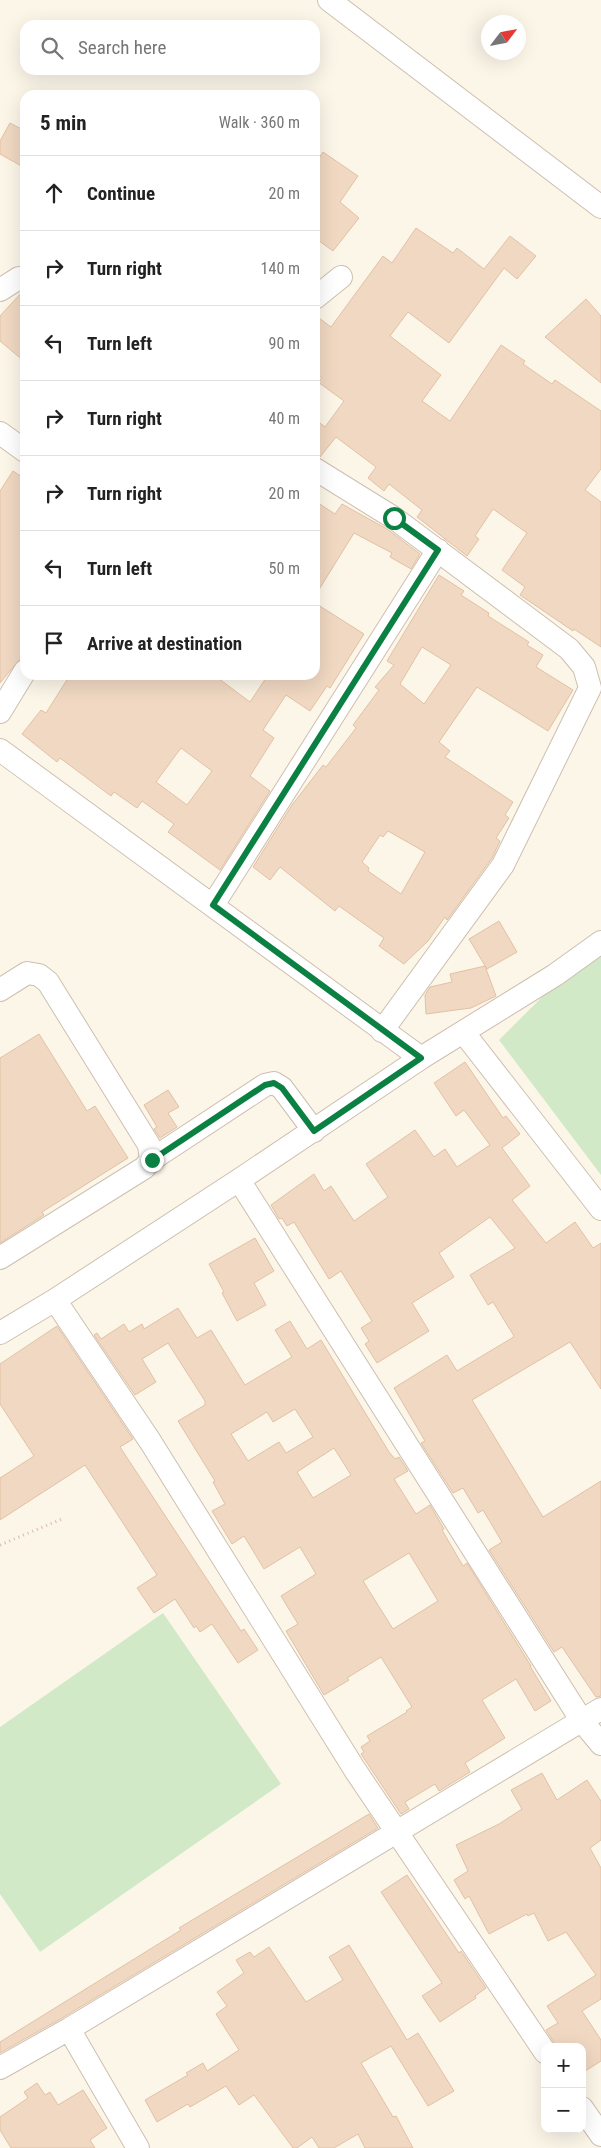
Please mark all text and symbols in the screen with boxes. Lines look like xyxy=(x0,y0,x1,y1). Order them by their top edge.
north arrow xyxy=(481,15,526,60)
search box xyxy=(20,20,320,75)
icon: search xyxy=(38,34,66,62)
text: Search here xyxy=(78,36,166,59)
text: 5 min xyxy=(40,111,87,135)
text: Walk · 360 m xyxy=(219,113,300,132)
icon: ahead xyxy=(40,179,68,207)
text: Continue xyxy=(87,182,155,205)
text: 20 m xyxy=(268,184,300,203)
icon: right xyxy=(40,254,68,282)
text: Turn right xyxy=(87,257,162,280)
text: 140 m xyxy=(261,259,300,278)
icon: left xyxy=(40,329,68,357)
text: Turn left xyxy=(87,332,152,355)
text: 90 m xyxy=(268,334,300,353)
icon: right xyxy=(40,404,68,432)
text: Turn right xyxy=(87,407,162,430)
text: 40 m xyxy=(268,409,300,428)
icon: right xyxy=(40,479,68,507)
text: Turn right xyxy=(87,482,162,505)
text: 20 m xyxy=(268,484,300,503)
route start xyxy=(383,507,406,530)
icon: left xyxy=(40,554,68,582)
text: Turn left xyxy=(87,557,152,580)
text: 50 m xyxy=(268,559,300,578)
icon: arrive xyxy=(40,629,68,657)
text: Arrive at destination xyxy=(87,632,242,655)
route end xyxy=(141,1149,164,1172)
map controls xyxy=(541,2043,586,2133)
button: + xyxy=(541,2043,586,2088)
button: − xyxy=(541,2088,586,2133)

